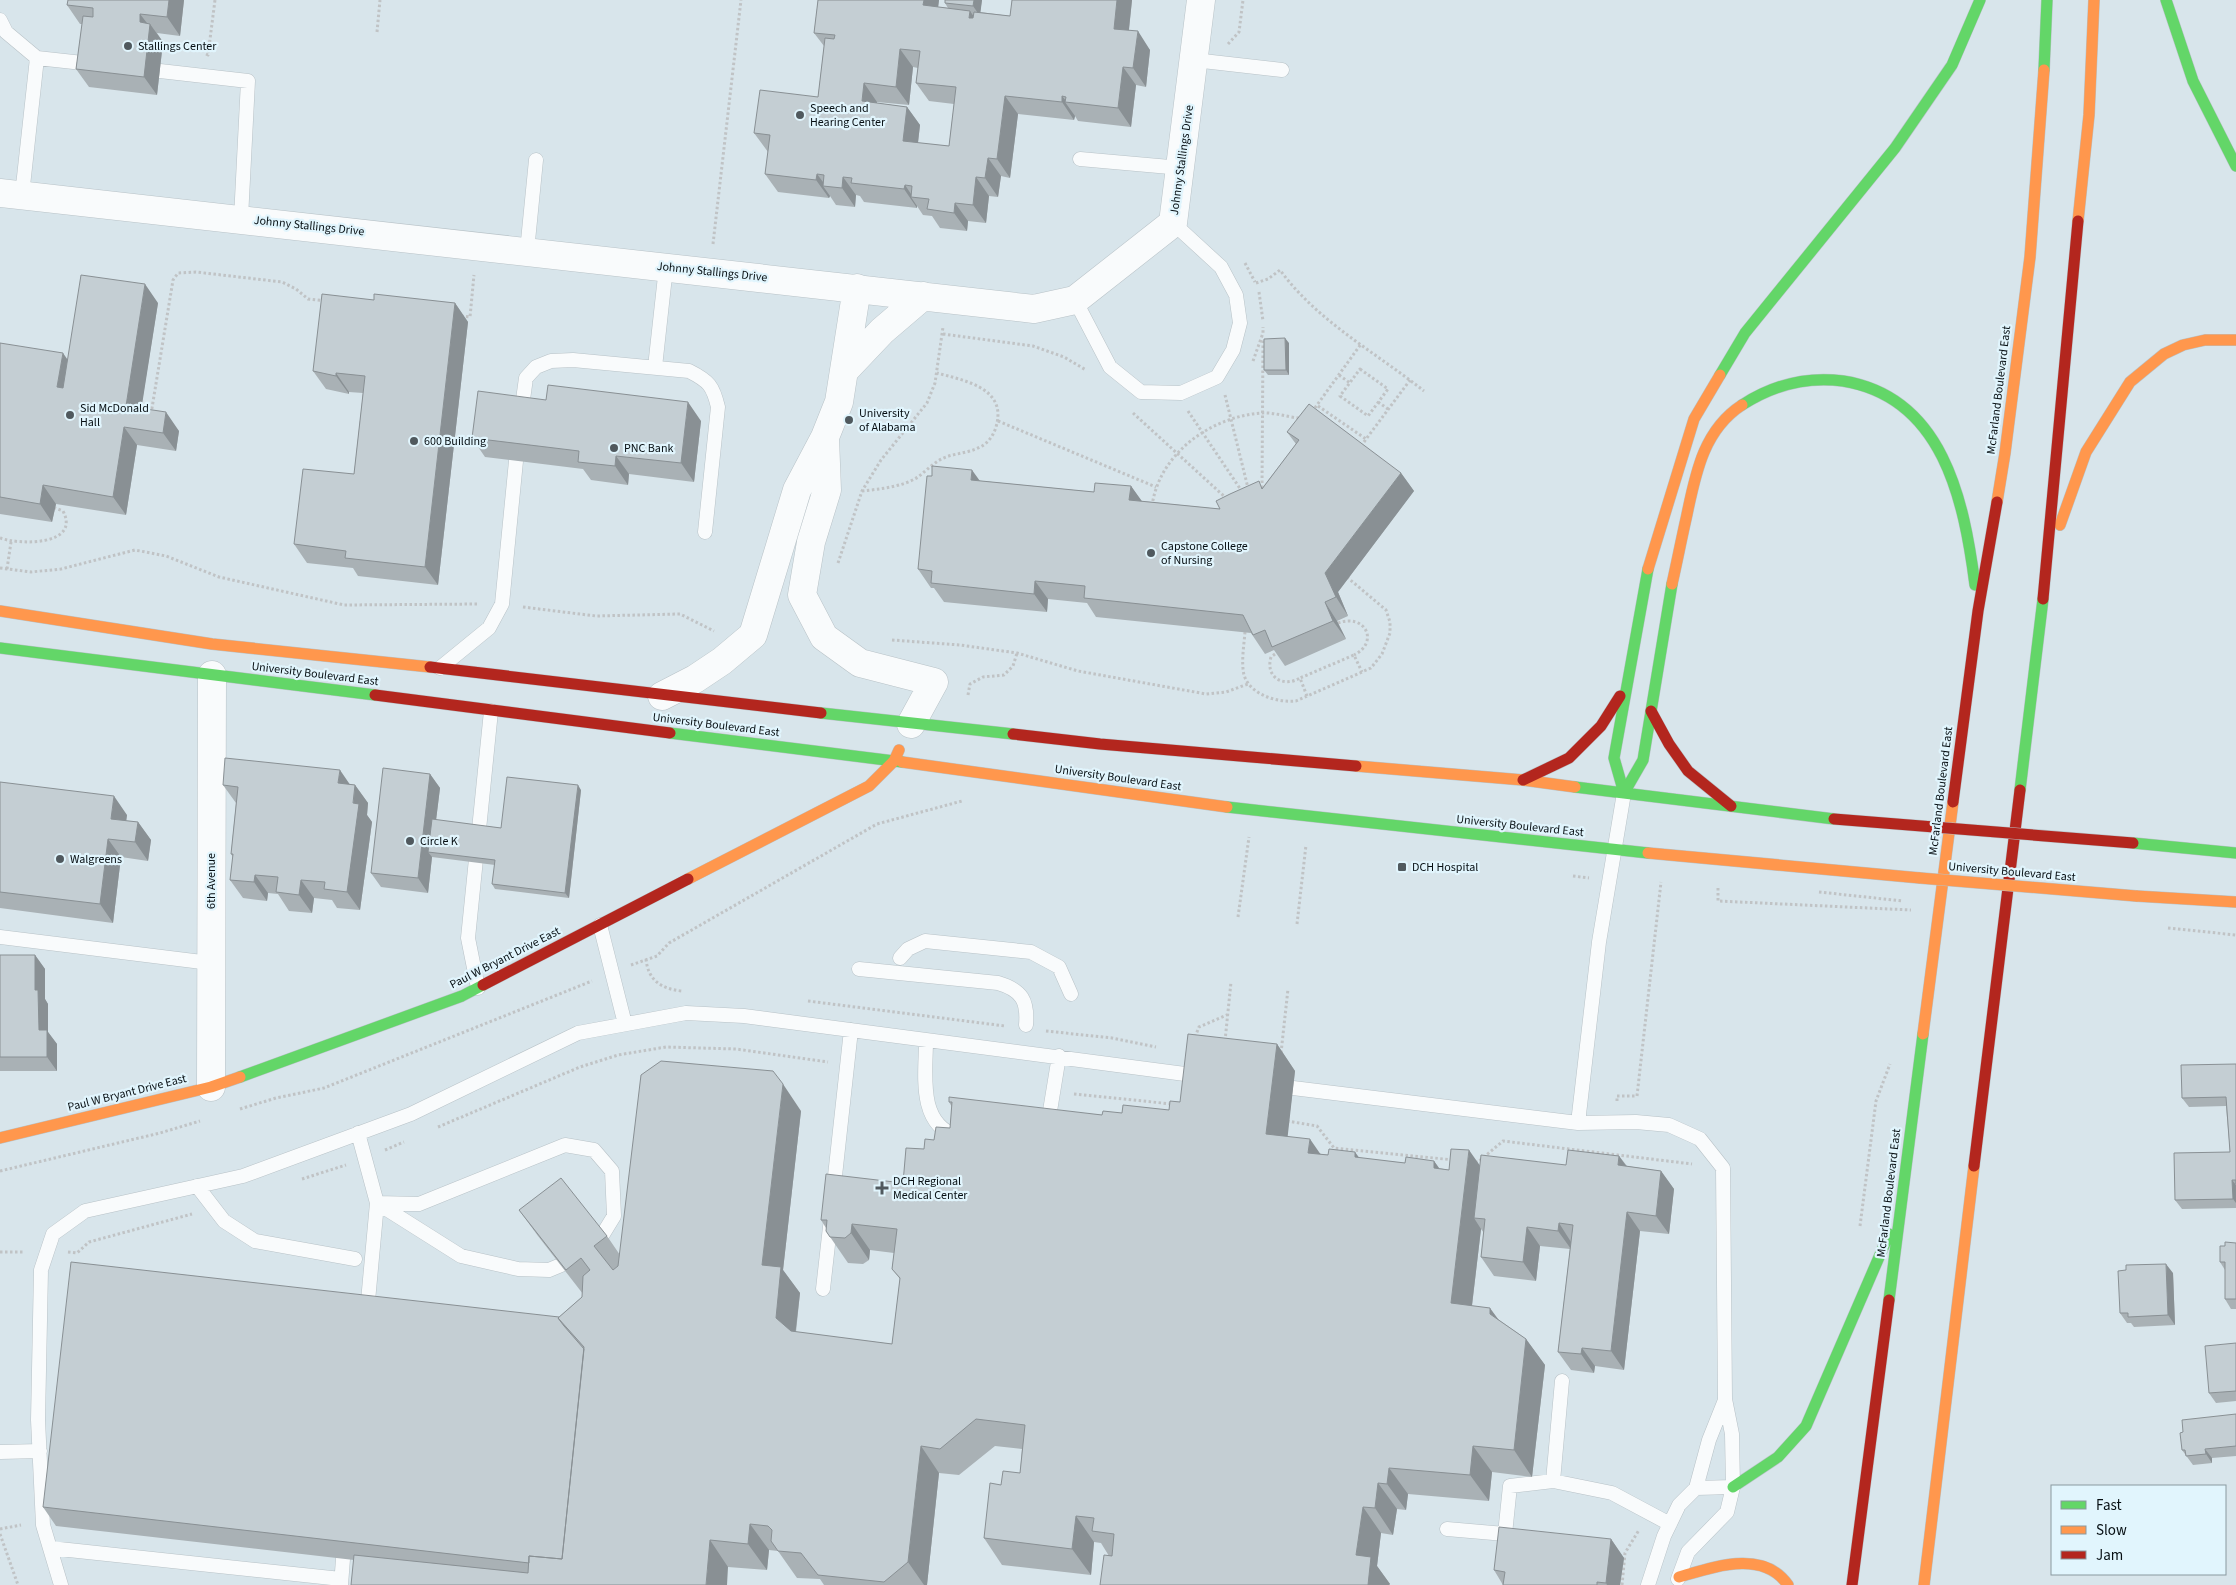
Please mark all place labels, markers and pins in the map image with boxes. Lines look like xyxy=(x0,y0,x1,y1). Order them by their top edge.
place label: Stallings Center xyxy=(138,38,217,55)
marker: Stallings Center xyxy=(122,40,134,52)
place label: Speech and Hearing Center xyxy=(810,100,886,131)
marker: Speech and Hearing Center xyxy=(794,109,806,121)
place label: Sid McDonald Hall xyxy=(80,400,149,431)
place label: University of Alabama xyxy=(859,405,916,436)
marker: Sid McDonald Hall xyxy=(64,409,76,421)
marker: University of Alabama xyxy=(843,414,855,426)
place label: 600 Building xyxy=(424,433,486,450)
marker: 600 Building xyxy=(408,435,420,447)
place label: PNC Bank xyxy=(624,440,673,457)
marker: PNC Bank xyxy=(608,442,620,454)
place label: Capstone College of Nursing xyxy=(1161,538,1248,569)
marker: Capstone College of Nursing xyxy=(1145,547,1157,559)
place label: Circle K xyxy=(420,833,458,850)
marker: Circle K xyxy=(404,835,416,847)
place label: Walgreens xyxy=(70,851,122,868)
marker: Walgreens xyxy=(54,853,66,865)
place label: DCH Hospital xyxy=(1412,859,1478,876)
marker: DCH Hospital xyxy=(1396,861,1408,873)
place label: DCH Regional Medical Center xyxy=(893,1173,968,1204)
marker: DCH Regional Medical Center xyxy=(875,1181,889,1195)

